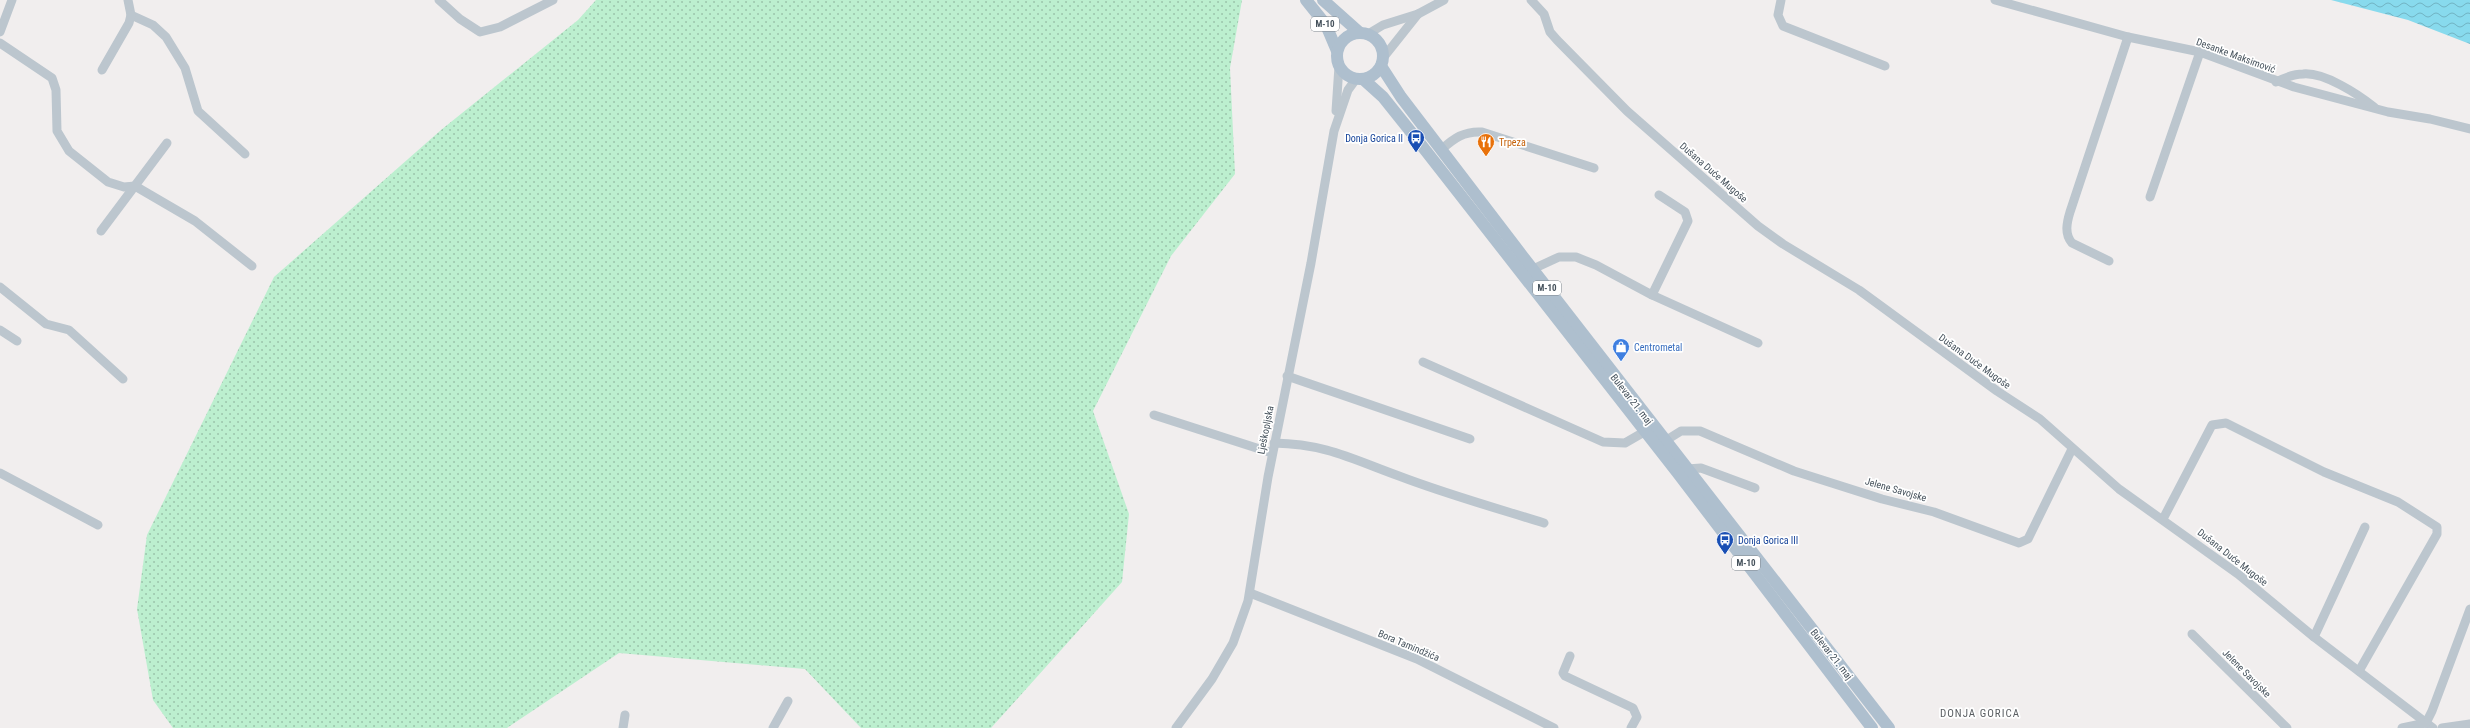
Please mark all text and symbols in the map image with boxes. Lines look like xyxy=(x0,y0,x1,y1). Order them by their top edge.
road number: M-10 xyxy=(1311,17,1339,31)
street label: Desanke Maksimović xyxy=(2195,36,2277,75)
bus stop icon: Donja Gorica II xyxy=(1406,128,1426,153)
restaurant icon: Trpeza xyxy=(1476,132,1496,157)
place label: Donja Gorica II xyxy=(1345,133,1403,144)
place label: Trpeza xyxy=(1499,137,1526,148)
street label: Dušana Duće Mugoše xyxy=(1678,140,1750,205)
road number: M-10 xyxy=(1533,281,1561,295)
street label: Dušana Duće Mugoše xyxy=(1937,332,2013,391)
shop icon: Centrometal xyxy=(1611,337,1631,362)
place label: Centrometal xyxy=(1634,342,1682,353)
street label: Bulevar 21. maj xyxy=(1609,372,1655,427)
street label: Lješkopljska xyxy=(1255,405,1276,455)
street label: Jelene Savojske xyxy=(1864,475,1928,504)
street label: Dušana Duće Mugoše xyxy=(2196,527,2270,588)
bus stop icon: Donja Gorica III xyxy=(1715,530,1735,555)
place label: Donja Gorica III xyxy=(1738,535,1798,546)
road number: M-10 xyxy=(1732,556,1760,570)
street label: Bulevar 21. maj xyxy=(1809,627,1855,682)
street label: Bora Tamindžića xyxy=(1377,628,1441,663)
street label: Jelene Savojske xyxy=(2220,647,2273,700)
district label: DONJA GORICA xyxy=(1940,707,2020,720)

